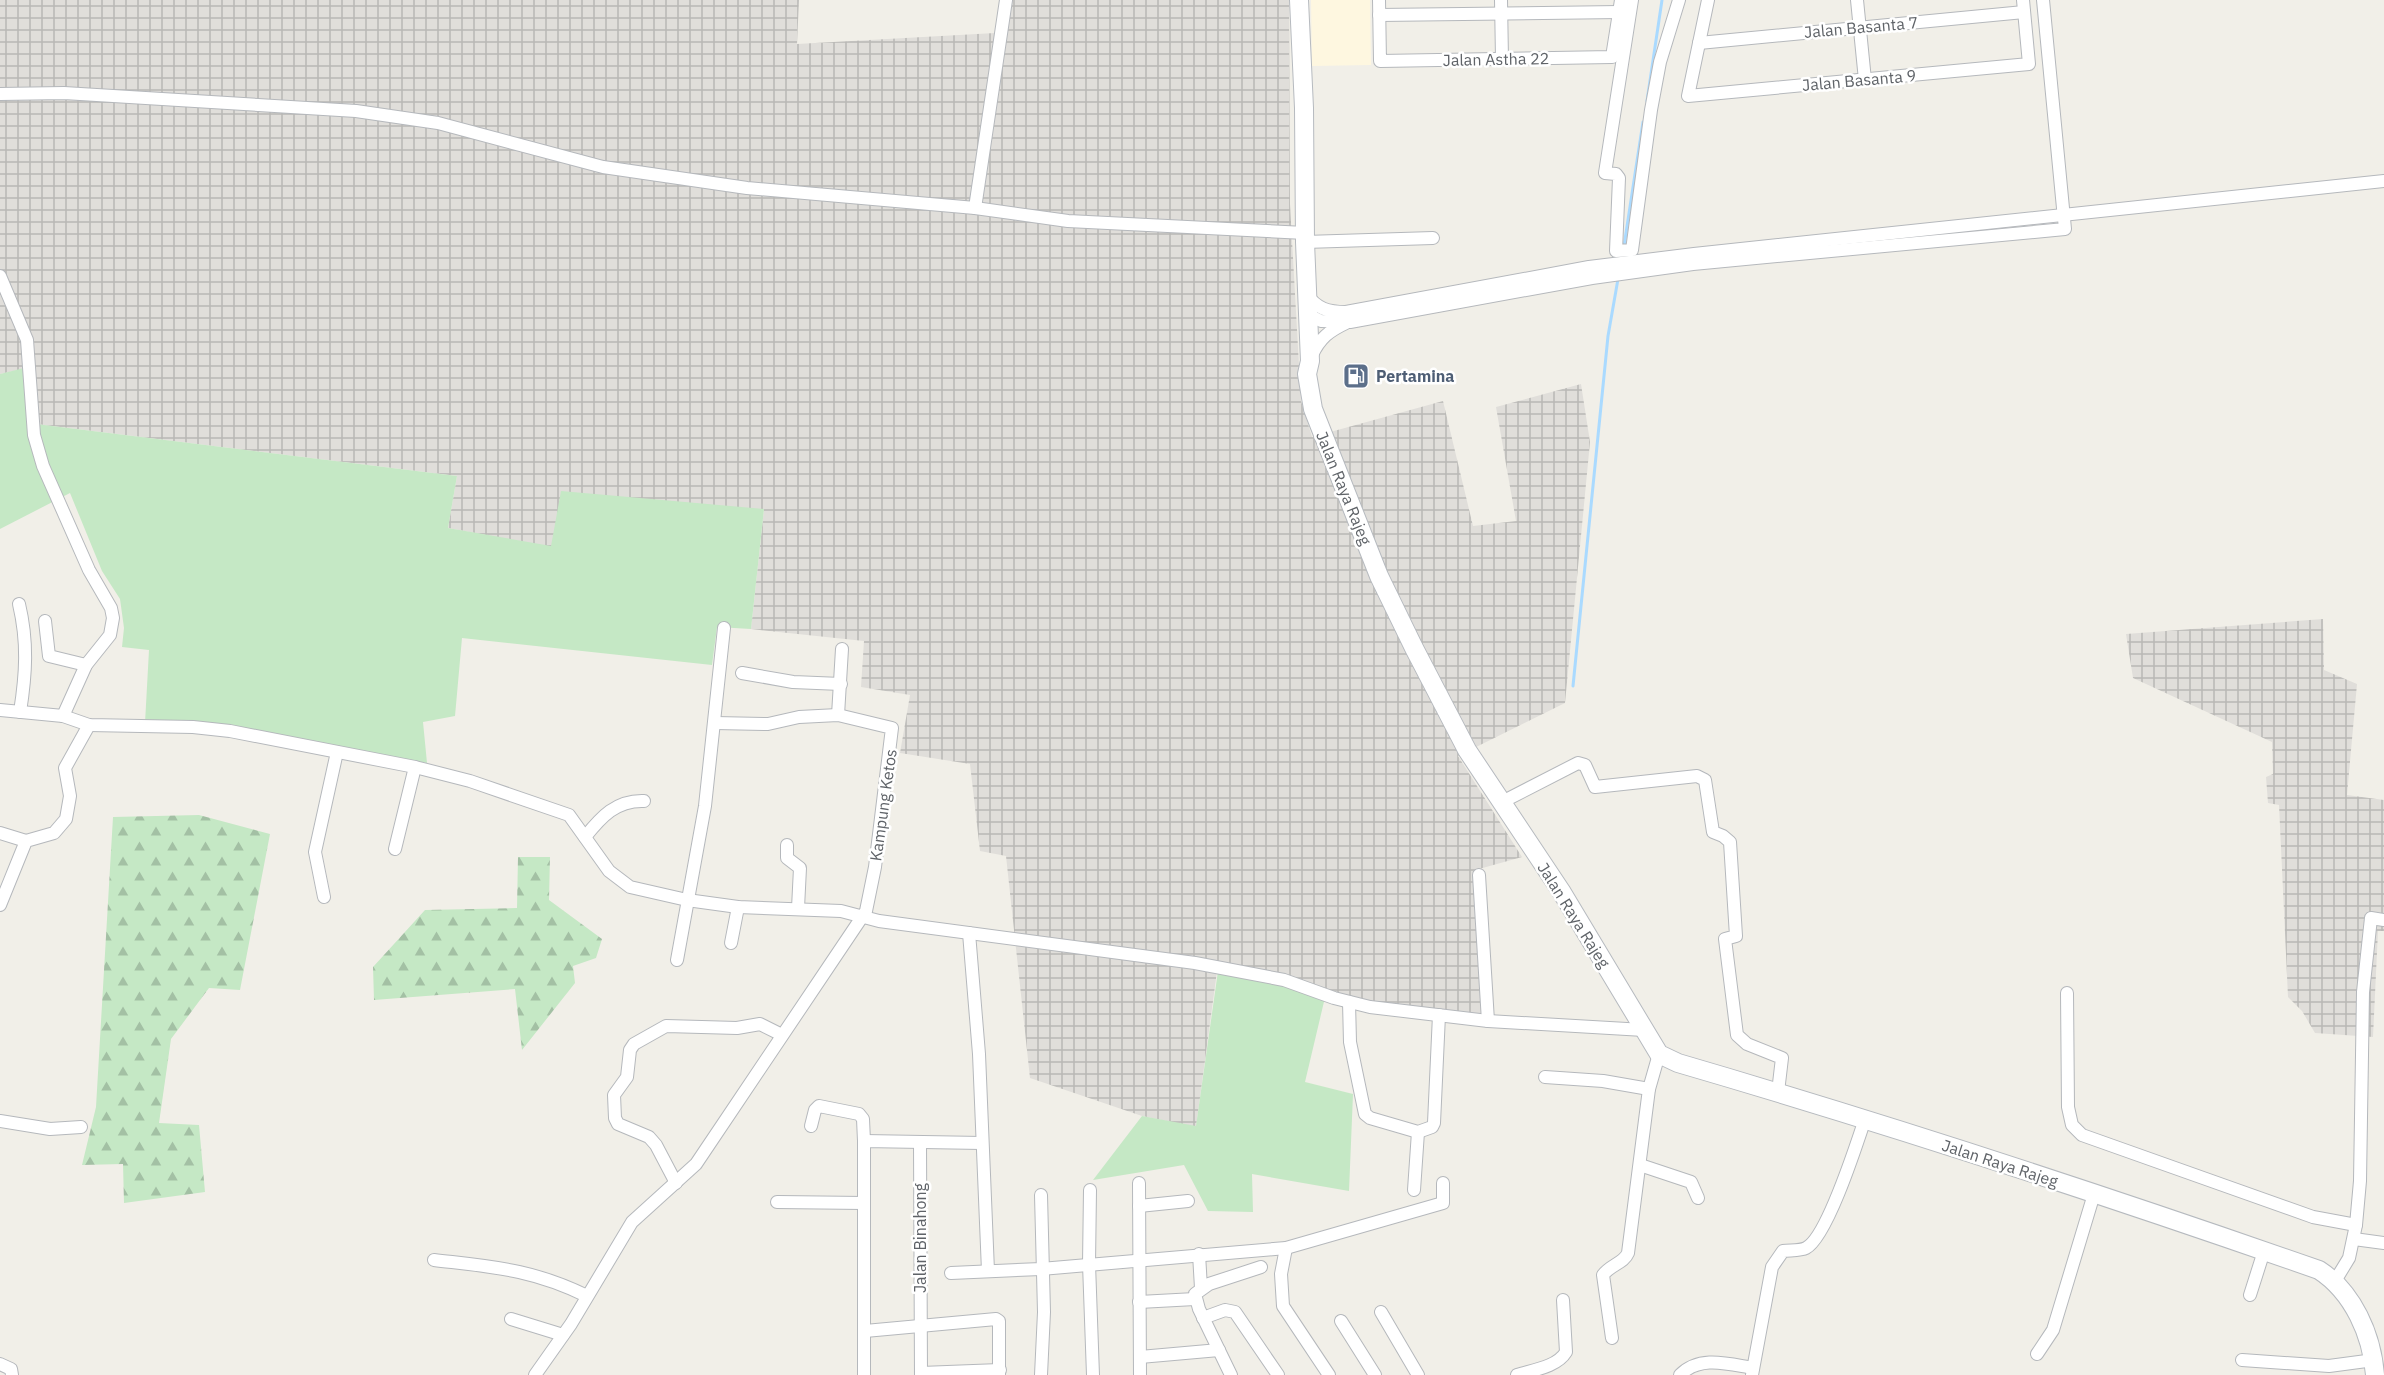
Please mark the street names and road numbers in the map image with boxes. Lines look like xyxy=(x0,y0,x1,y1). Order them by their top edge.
street label: Jalan Basanta 7 xyxy=(1803,12,1919,42)
street label: Jalan Astha 22 xyxy=(1443,48,1549,70)
street label: Jalan Basanta 9 xyxy=(1801,65,1917,95)
street label: Jalan Raya Rajeg xyxy=(1312,428,1376,548)
street label: Kampung Ketos xyxy=(865,748,901,862)
street label: Jalan Raya Rajeg xyxy=(1533,858,1615,972)
street label: Jalan Raya Rajeg xyxy=(1939,1135,2061,1191)
street label: Jalan Binahong xyxy=(910,1182,930,1293)

